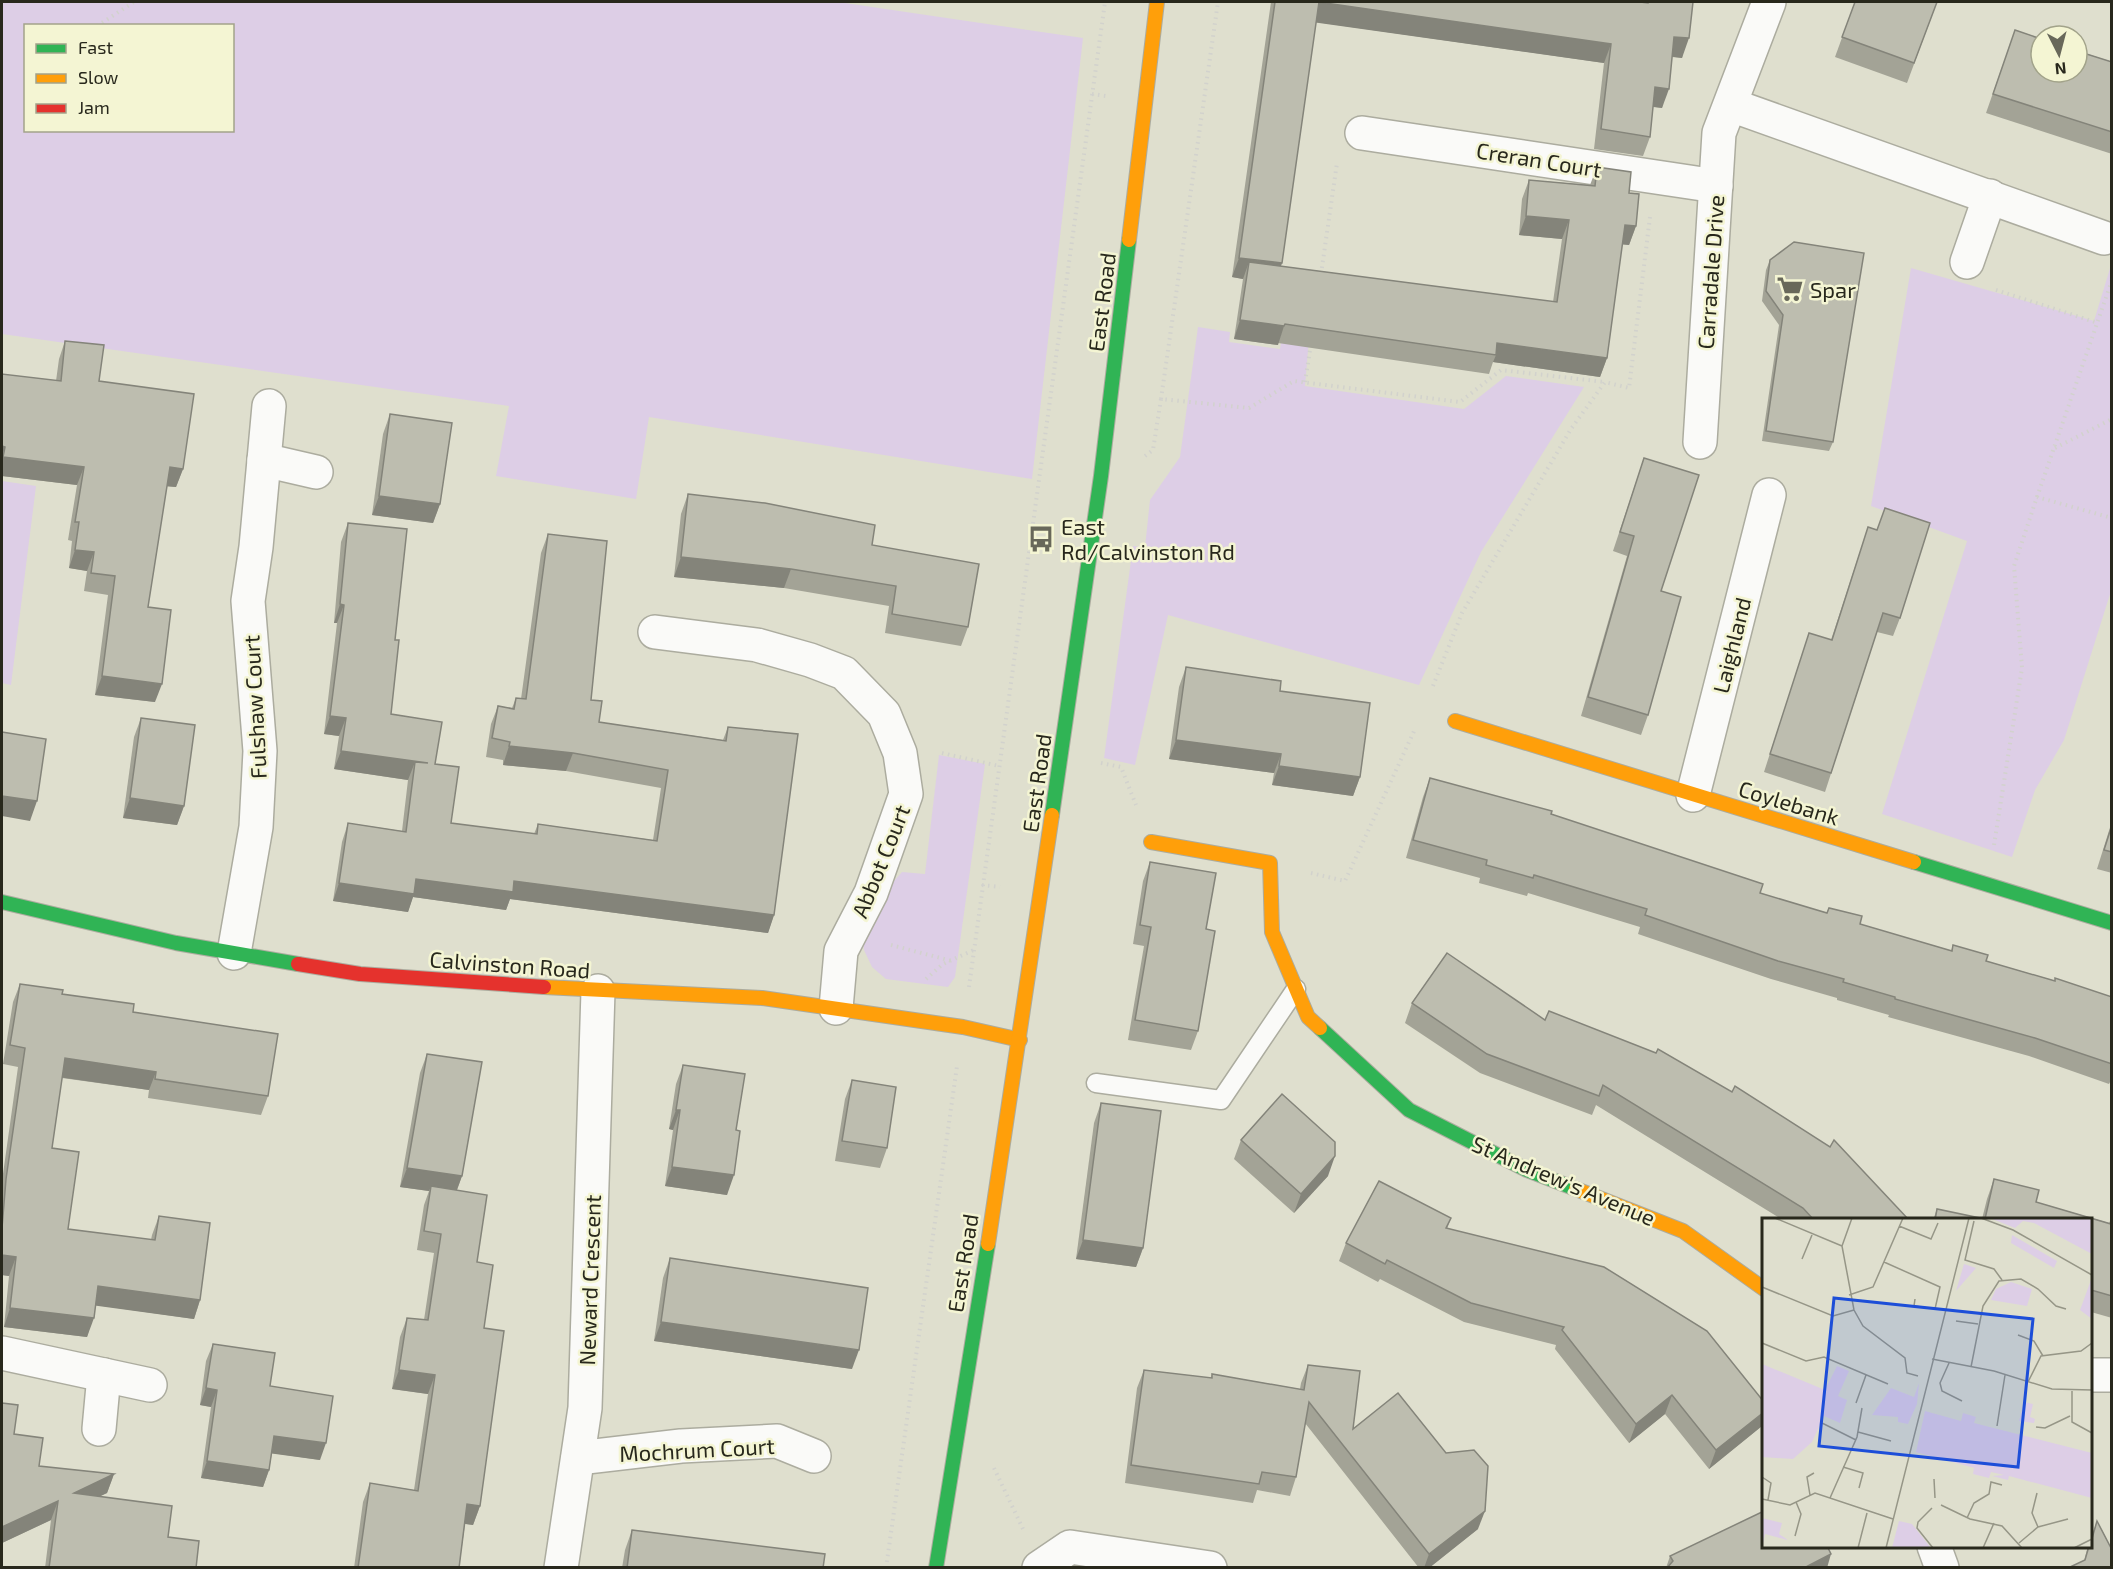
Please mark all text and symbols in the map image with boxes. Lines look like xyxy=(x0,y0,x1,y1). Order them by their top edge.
legend xyxy=(24,24,234,132)
north arrow xyxy=(2029,24,2089,84)
text: Fast xyxy=(78,36,113,58)
text: N xyxy=(2054,59,2067,79)
text: Slow xyxy=(78,66,119,88)
text: Jam xyxy=(78,96,110,118)
street label: Creran Court xyxy=(1475,136,1603,182)
street label: Carradale Drive xyxy=(1692,194,1728,350)
street label: East Road xyxy=(1082,251,1120,353)
supermarket icon: Spar xyxy=(1775,274,1805,304)
place label: Spar xyxy=(1810,276,1856,302)
place label: East Rd/Calvinston Rd xyxy=(1061,513,1235,564)
bus stop icon: East Rd/Calvinston Rd xyxy=(1026,524,1056,554)
street label: Laighland xyxy=(1707,594,1755,696)
street label: Fulshaw Court xyxy=(237,634,271,780)
street label: East Road xyxy=(1016,732,1056,834)
street label: Coylebank xyxy=(1736,774,1842,830)
street label: Abbot Court xyxy=(846,801,914,921)
street label: Calvinston Road xyxy=(429,945,591,983)
street label: St Andrew's Avenue xyxy=(1469,1130,1659,1230)
street label: Neward Crescent xyxy=(573,1194,605,1366)
street label: East Road xyxy=(941,1212,983,1314)
inset map xyxy=(1762,1218,2092,1548)
street label: Mochrum Court xyxy=(619,1432,775,1466)

